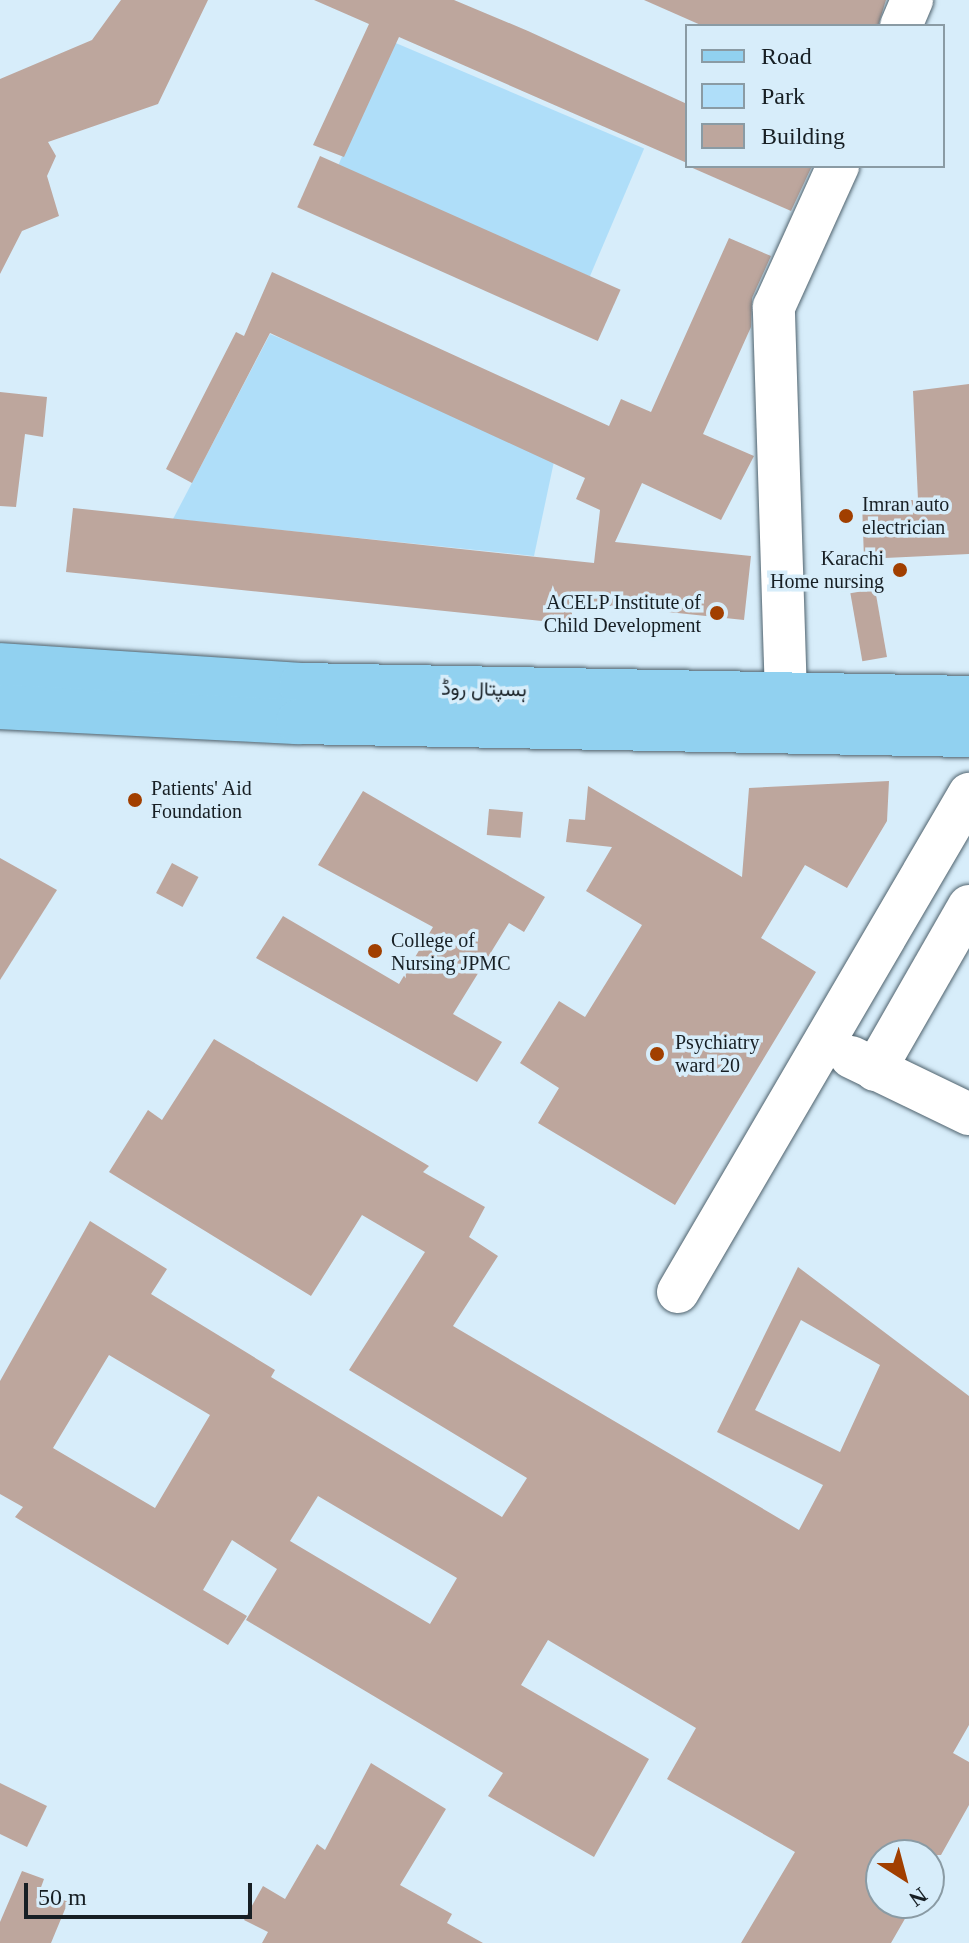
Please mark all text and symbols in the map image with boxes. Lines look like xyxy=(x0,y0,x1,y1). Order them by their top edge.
legend xyxy=(685,24,945,168)
text: Road xyxy=(761,43,812,69)
text: Park xyxy=(761,83,805,109)
text: Building xyxy=(761,123,845,149)
place label: Imran auto electrician xyxy=(862,492,949,539)
marker: Imran auto electrician xyxy=(837,507,855,525)
place label: Karachi Home nursing xyxy=(770,546,884,593)
marker: Karachi Home nursing xyxy=(891,561,909,579)
place label: ACELP Institute of Child Development xyxy=(544,590,701,637)
marker: ACELP Institute of Child Development xyxy=(708,604,726,622)
street label: ہسپتال روڈ xyxy=(441,676,527,702)
place label: Patients' Aid Foundation xyxy=(151,776,253,823)
marker: Patients' Aid Foundation xyxy=(126,791,144,809)
place label: College of Nursing JPMC xyxy=(391,928,510,975)
marker: College of Nursing JPMC xyxy=(366,942,384,960)
place label: Psychiatry ward 20 xyxy=(675,1030,759,1077)
marker: Psychiatry ward 20 xyxy=(646,1043,668,1065)
north arrow xyxy=(865,1839,945,1919)
scale bar xyxy=(28,1867,256,1917)
text: N xyxy=(904,1882,932,1912)
text: 50 m xyxy=(38,1884,87,1910)

